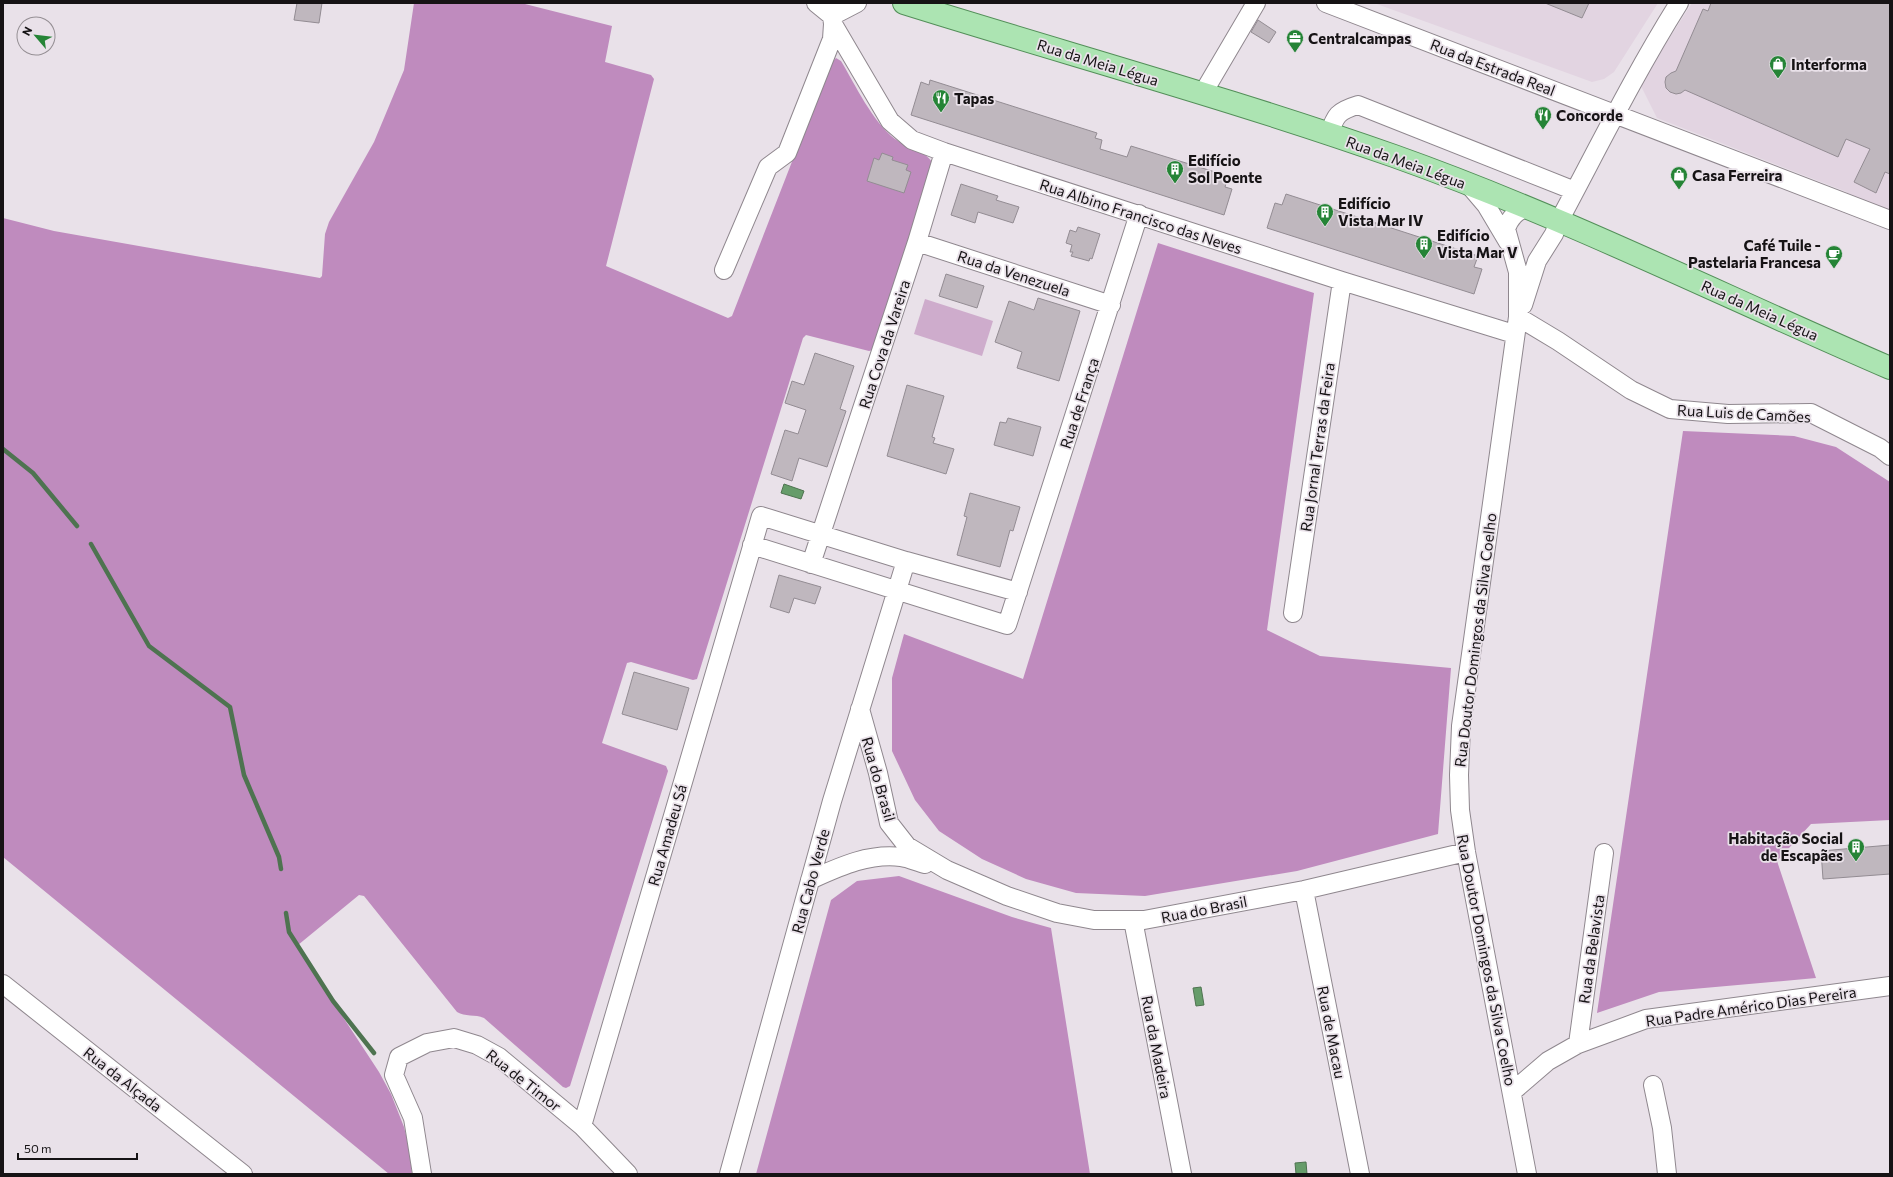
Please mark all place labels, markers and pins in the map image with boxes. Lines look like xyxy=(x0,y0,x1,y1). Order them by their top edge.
office icon: Centralcampas xyxy=(1285,28,1305,53)
place label: Centralcampas xyxy=(1308,29,1411,47)
shop icon: Interforma xyxy=(1768,54,1788,79)
place label: Interforma xyxy=(1791,55,1867,73)
restaurant icon: Tapas xyxy=(931,88,951,113)
place label: Tapas xyxy=(954,89,994,107)
restaurant icon: Concorde xyxy=(1533,105,1553,130)
place label: Concorde xyxy=(1556,106,1623,124)
place label: Edifício Sol Poente xyxy=(1188,151,1262,186)
building icon: Edifício Sol Poente xyxy=(1165,159,1185,184)
shop icon: Casa Ferreira xyxy=(1669,165,1689,190)
place label: Casa Ferreira xyxy=(1692,166,1783,184)
place label: Edifício Vista Mar IV xyxy=(1338,194,1424,229)
building icon: Edifício Vista Mar IV xyxy=(1315,202,1335,227)
place label: Edifício Vista Mar V xyxy=(1437,226,1518,261)
building icon: Edifício Vista Mar V xyxy=(1414,234,1434,259)
place label: Café Tuile - Pastelaria Francesa xyxy=(1688,236,1821,271)
cafe icon: Café Tuile - Pastelaria Francesa xyxy=(1824,244,1844,269)
place label: Habitação Social de Escapães xyxy=(1728,829,1843,864)
building icon: Habitação Social de Escapães xyxy=(1846,837,1866,862)

